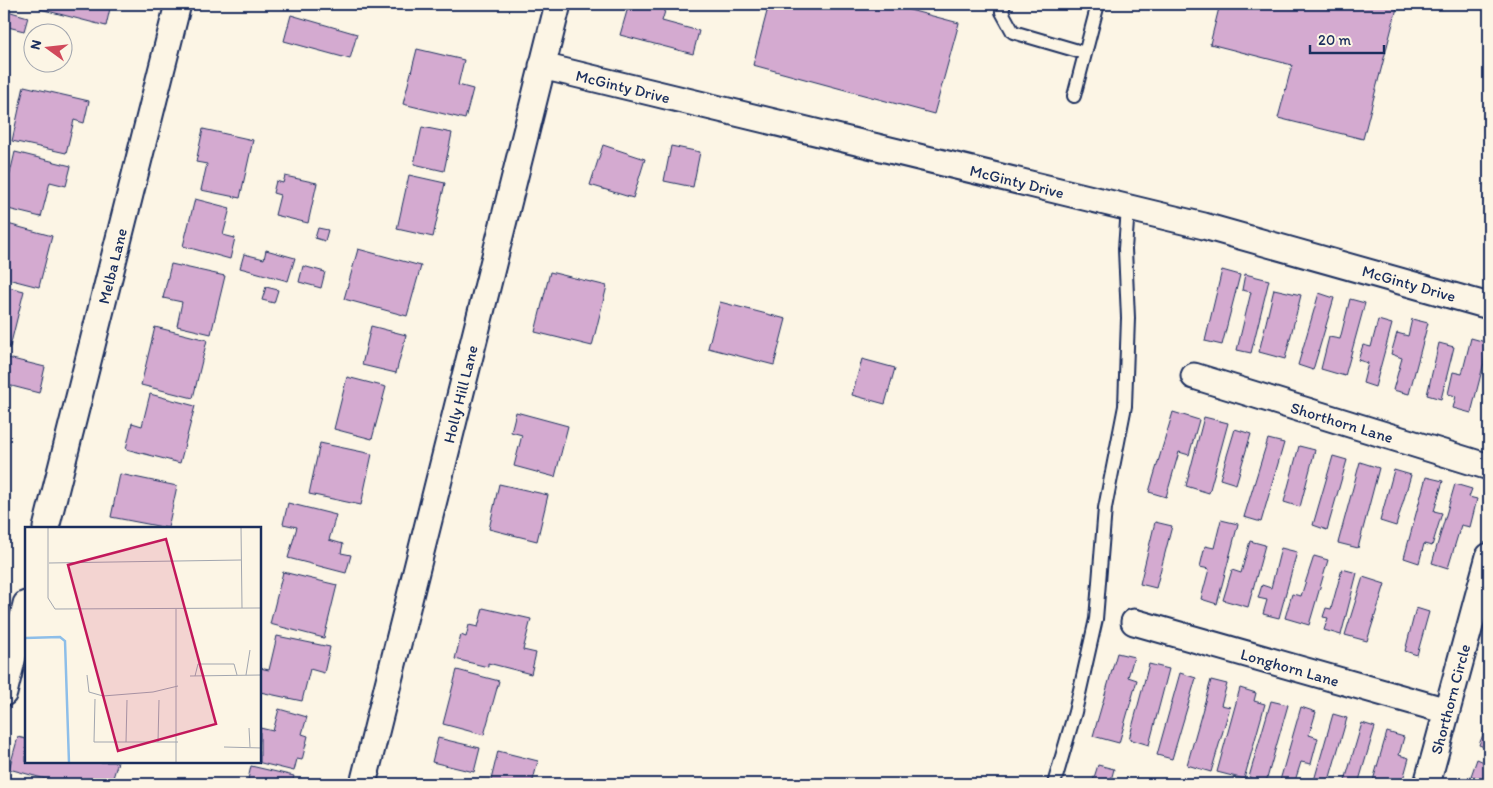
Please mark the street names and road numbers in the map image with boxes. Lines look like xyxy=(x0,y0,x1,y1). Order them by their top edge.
street label: McGinty Drive xyxy=(574,66,672,107)
street label: McGinty Drive xyxy=(968,161,1066,202)
street label: Melba Lane xyxy=(94,226,131,306)
street label: McGinty Drive xyxy=(1360,261,1458,306)
street label: Holly Hill Lane xyxy=(439,343,482,445)
street label: Shorthorn Lane xyxy=(1288,398,1395,447)
street label: Shorthorn Circle xyxy=(1427,642,1474,756)
street label: Longhorn Lane xyxy=(1238,644,1341,691)

